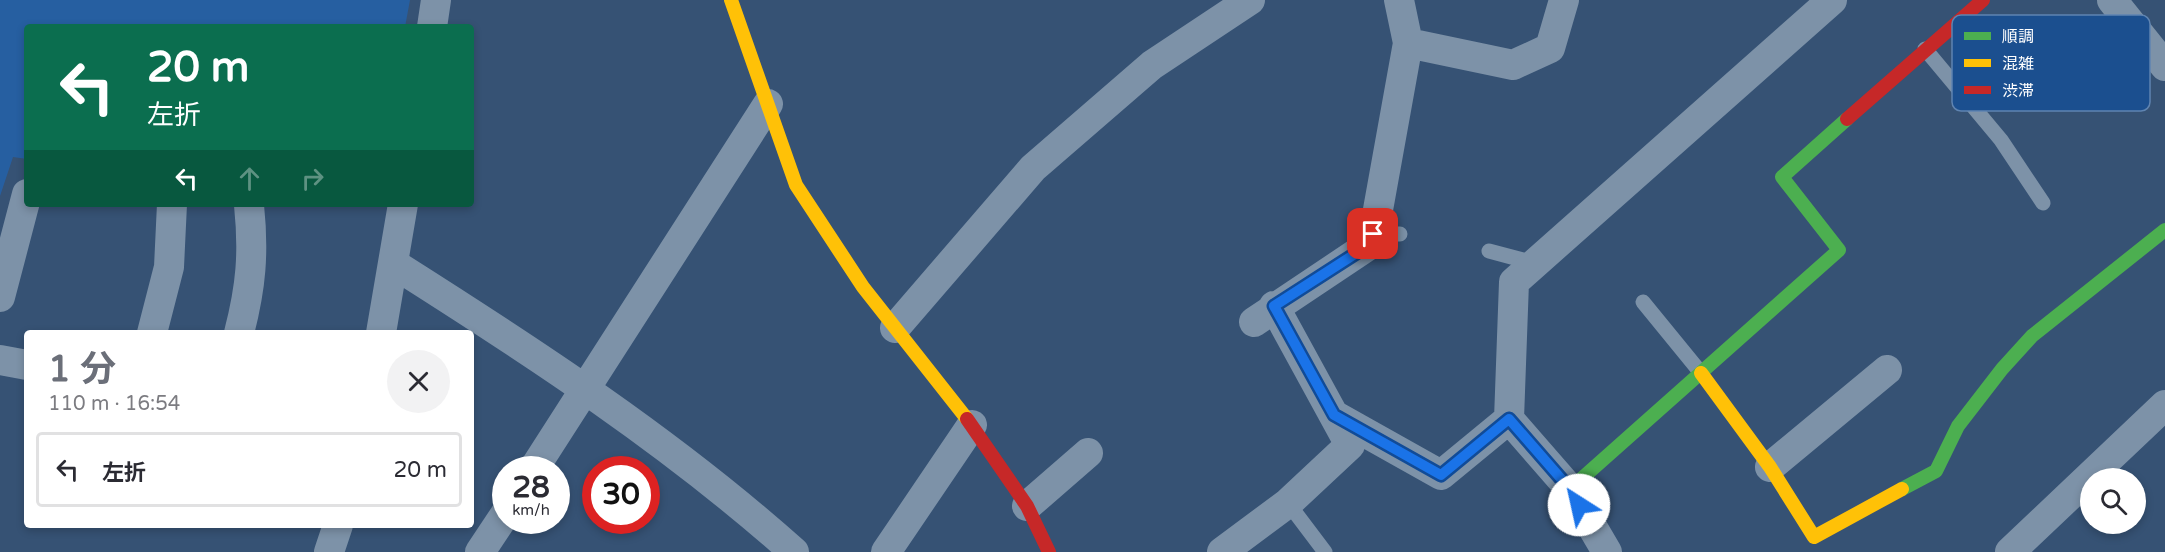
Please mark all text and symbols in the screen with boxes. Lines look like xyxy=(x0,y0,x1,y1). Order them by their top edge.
legend xyxy=(1952,15,2150,111)
text: 順調 xyxy=(2002,27,2034,47)
text: 20 m xyxy=(147,42,249,93)
icon: left xyxy=(48,48,126,126)
text: 混雑 xyxy=(2002,54,2034,74)
text: 渋滞 xyxy=(2002,81,2034,101)
text: 左折 xyxy=(147,99,201,132)
icon: left xyxy=(170,162,203,195)
icon: ahead xyxy=(233,162,266,195)
icon: right xyxy=(296,162,329,195)
pin xyxy=(1347,208,1398,259)
icon: arrive xyxy=(1356,217,1389,250)
text: 1 分 xyxy=(48,348,116,391)
button: close xyxy=(387,350,450,413)
text: 110 m · 16:54 xyxy=(48,392,180,416)
icon: left xyxy=(51,453,84,486)
speed limit sign: 30 xyxy=(582,456,660,534)
text: 20 m xyxy=(393,457,447,483)
text: 左折 xyxy=(102,460,146,486)
map controls xyxy=(2080,468,2146,534)
button: search xyxy=(2080,468,2146,534)
text: 28 xyxy=(512,469,550,506)
position arrow xyxy=(1547,473,1611,537)
text: km/h xyxy=(512,501,550,519)

